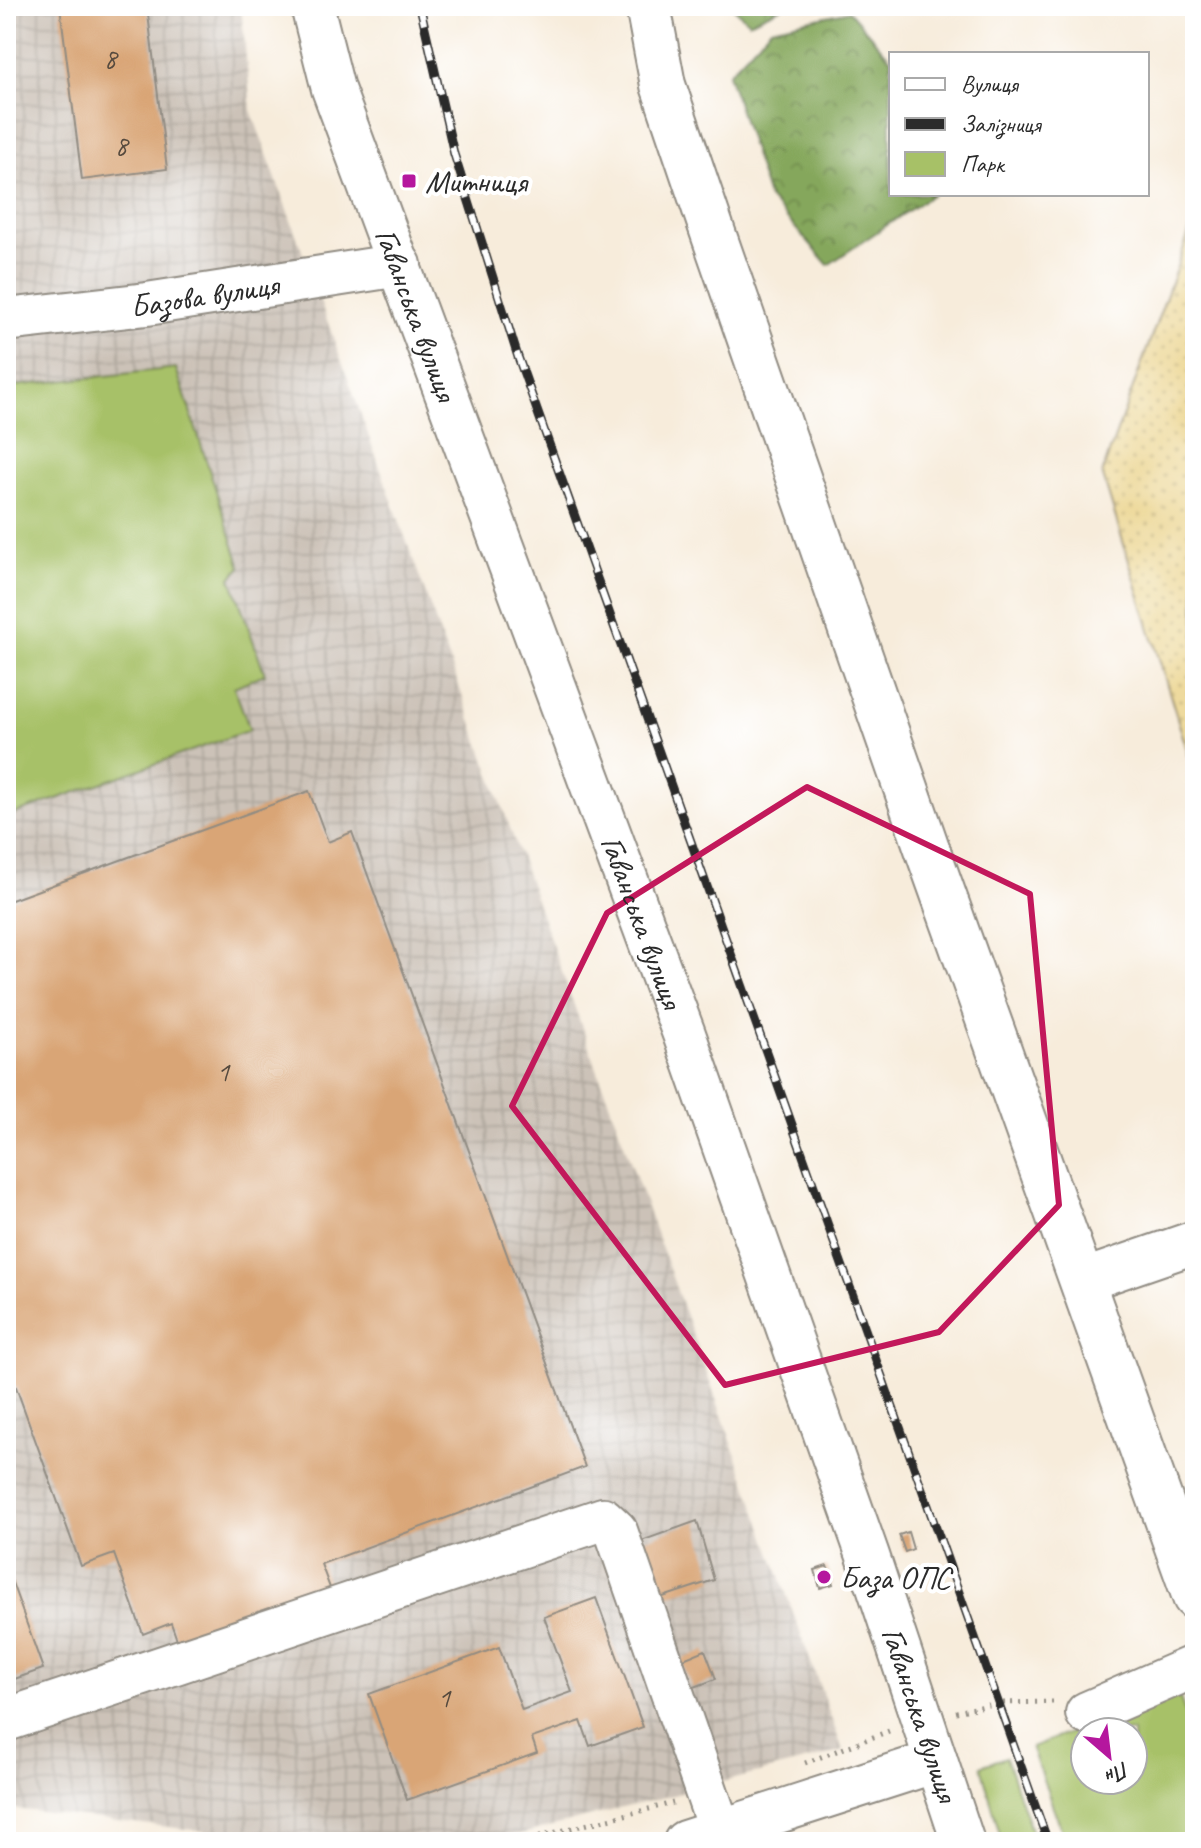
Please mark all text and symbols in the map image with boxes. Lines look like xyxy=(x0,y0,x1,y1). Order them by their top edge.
house number: 8 xyxy=(104,41,119,76)
legend xyxy=(889,52,1149,196)
text: Вулиця xyxy=(961,69,1020,99)
text: Залізниця xyxy=(961,109,1042,140)
house number: 8 xyxy=(115,128,130,163)
text: Парк xyxy=(961,149,1006,179)
place label: Митниця xyxy=(425,161,529,202)
marker: Митниця xyxy=(400,172,418,190)
street label: Гаванська вулиця xyxy=(366,222,468,408)
street label: Базова вулиця xyxy=(128,263,283,326)
street label: Гаванська вулиця xyxy=(592,830,694,1016)
house number: 1 xyxy=(217,1054,231,1089)
place label: База ОПС xyxy=(840,1557,954,1598)
marker: База ОПС xyxy=(815,1568,833,1586)
street label: Гаванська вулиця xyxy=(873,1622,969,1809)
house number: 1 xyxy=(438,1680,452,1715)
north arrow xyxy=(1069,1716,1149,1796)
text: Пн xyxy=(1100,1755,1135,1791)

